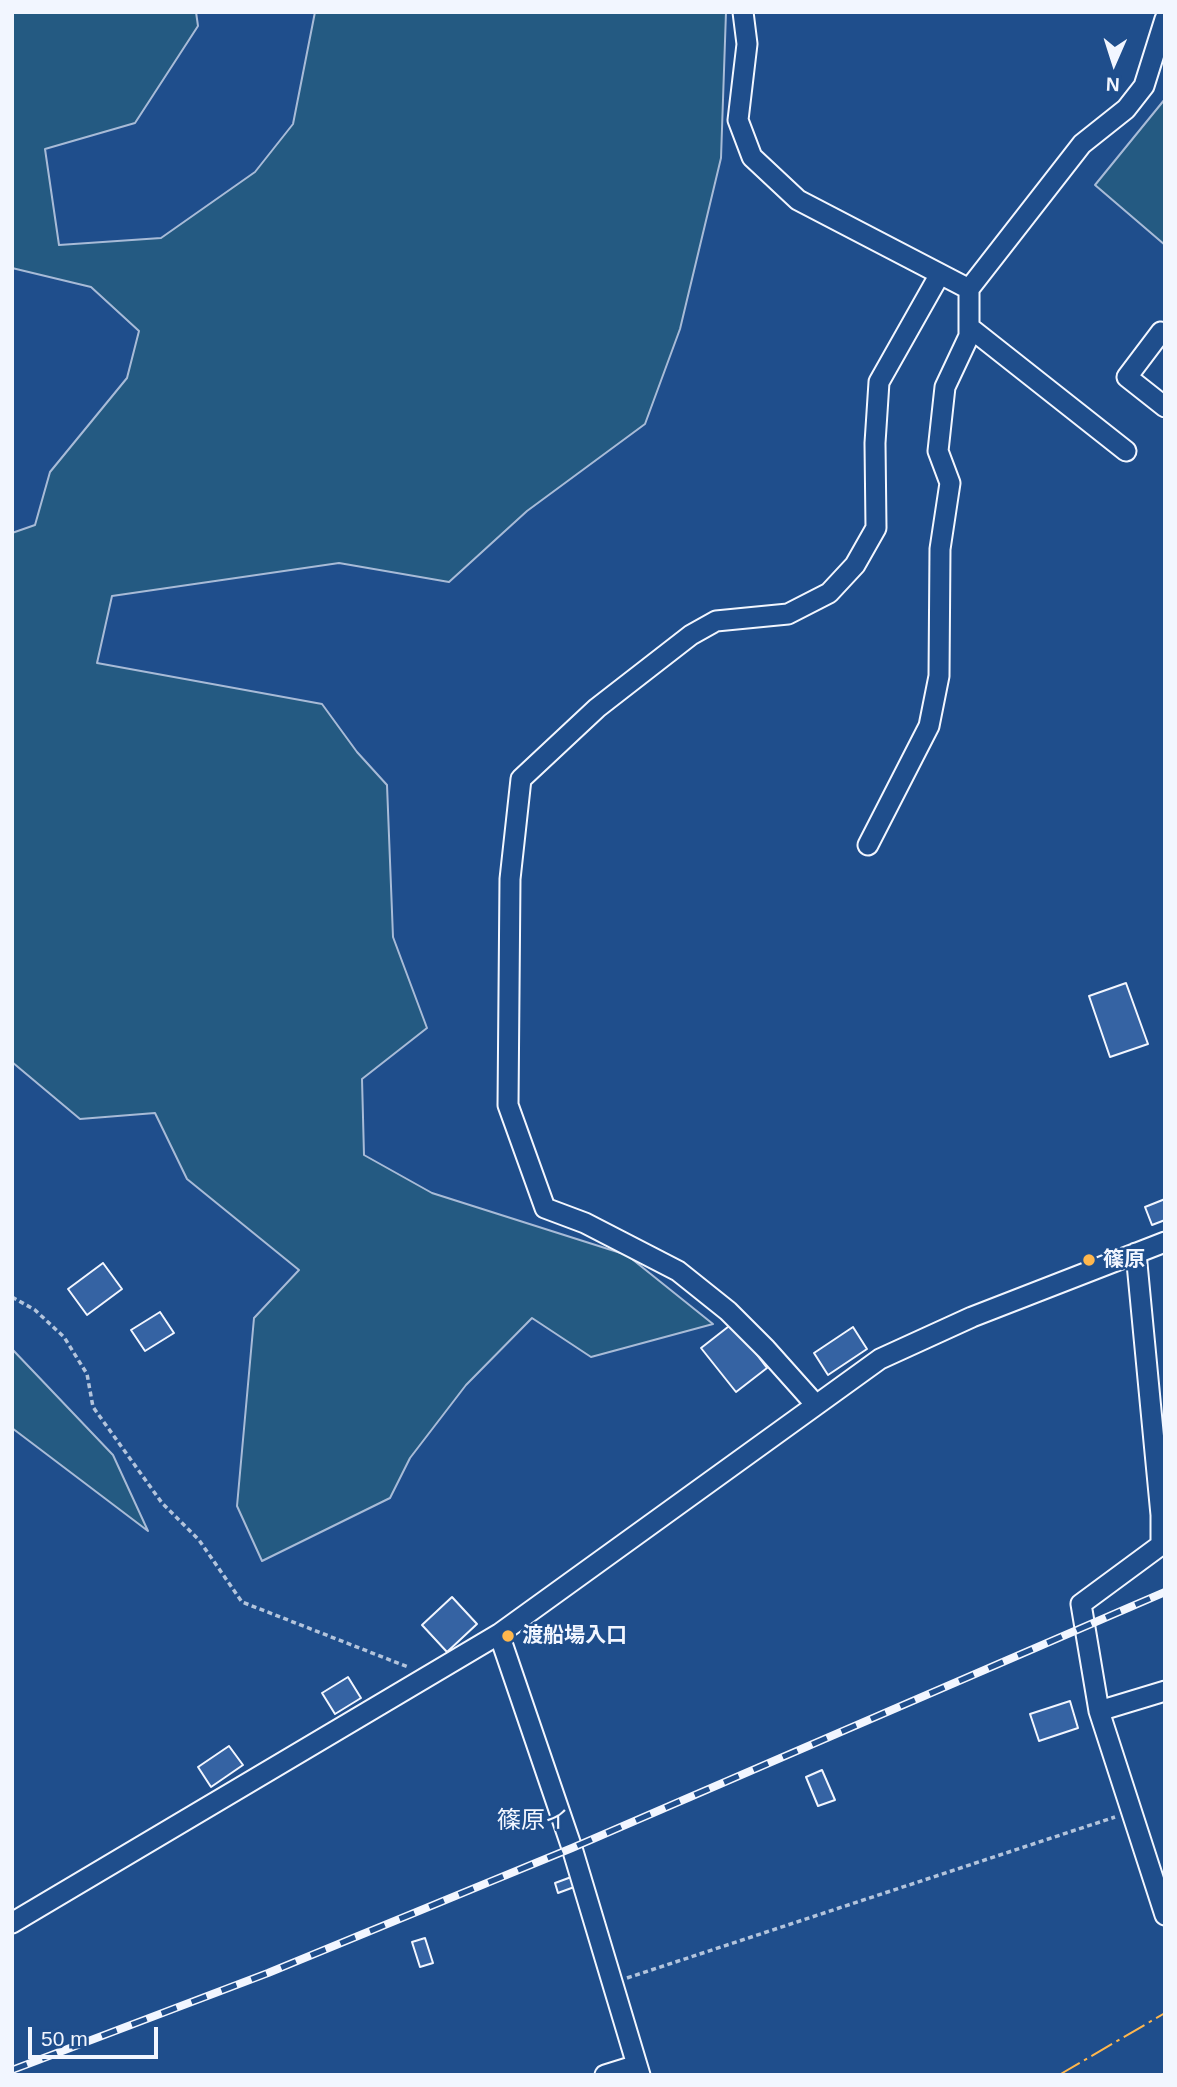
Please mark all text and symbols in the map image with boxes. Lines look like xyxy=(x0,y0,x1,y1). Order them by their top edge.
north arrow xyxy=(1079,28,1149,98)
text: N xyxy=(1105,74,1120,95)
place label: 篠原 xyxy=(1103,1247,1145,1273)
marker: 篠原 xyxy=(1081,1252,1097,1268)
place label: 渡船場入口 xyxy=(522,1623,627,1649)
marker: 渡船場入口 xyxy=(500,1628,516,1644)
district label: 篠原イ xyxy=(497,1807,569,1835)
scale bar xyxy=(32,2014,161,2058)
text: 50 m xyxy=(41,2027,88,2050)

